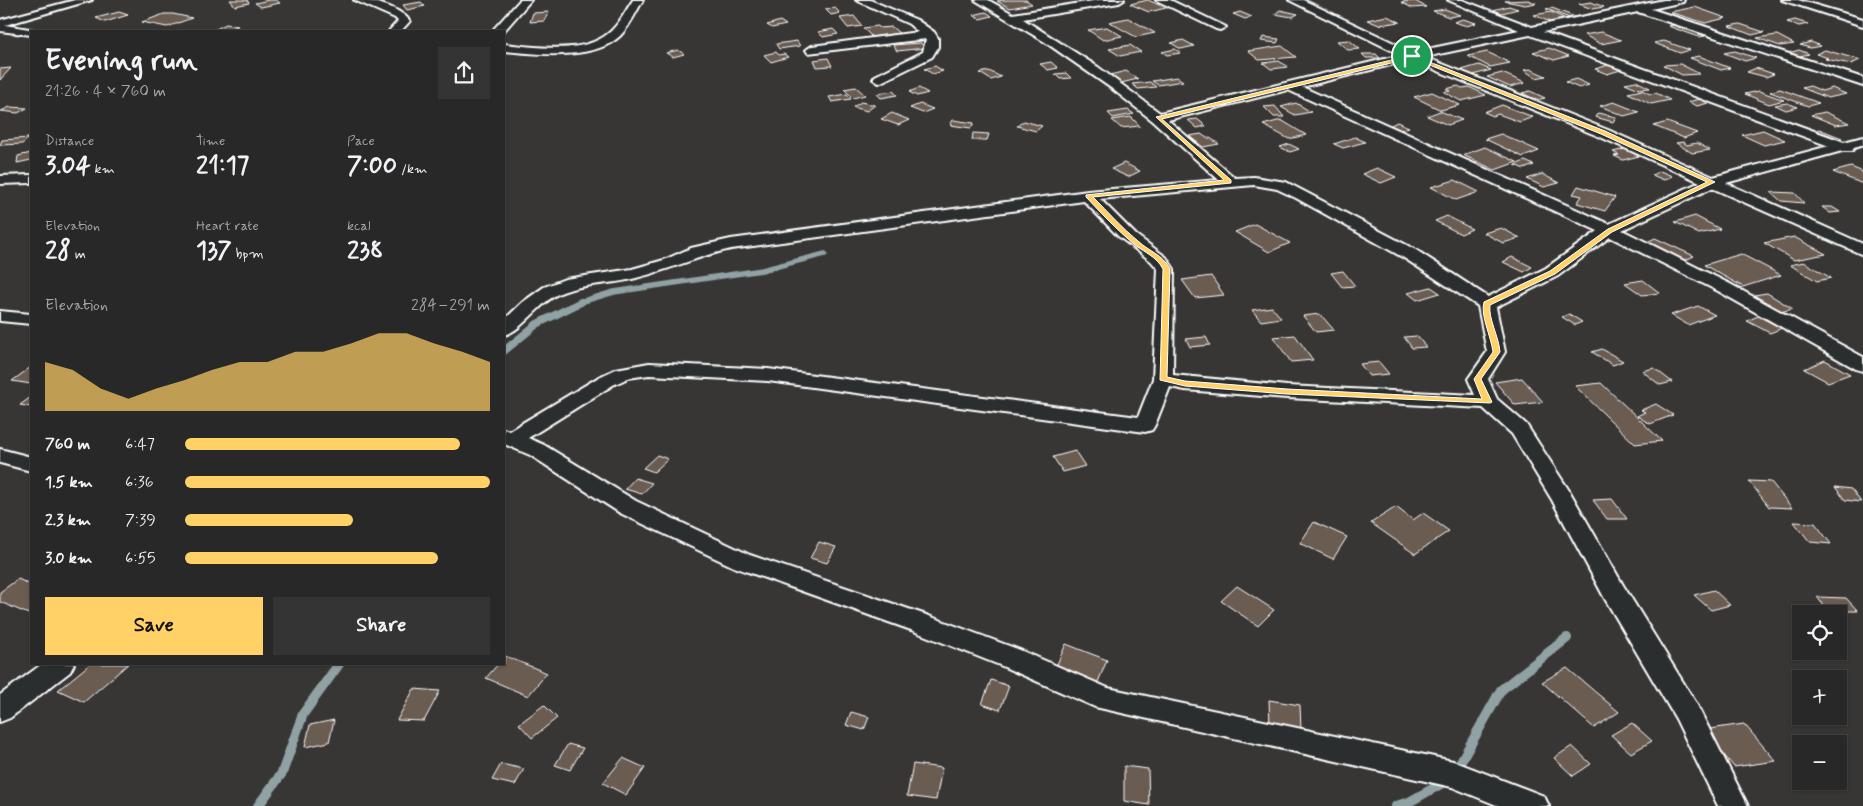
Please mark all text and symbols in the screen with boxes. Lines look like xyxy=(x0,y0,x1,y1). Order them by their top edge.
pin xyxy=(1391,35,1433,77)
icon: arrive xyxy=(1398,42,1426,70)
text: Evening run xyxy=(45,43,198,80)
button: share xyxy=(438,47,490,99)
text: 21:26 · 4 × 760 m xyxy=(45,81,166,102)
text: Distance xyxy=(45,132,94,150)
text: Time xyxy=(196,132,225,150)
text: Pace xyxy=(347,132,375,150)
text: 3.04 xyxy=(45,150,91,183)
text: 21:17 xyxy=(196,150,249,183)
text: 7:00 xyxy=(347,150,397,183)
text: km xyxy=(91,160,115,178)
text: /km xyxy=(397,160,427,178)
text: Elevation xyxy=(45,217,100,235)
text: Heart rate xyxy=(196,217,259,235)
text: kcal xyxy=(347,217,371,235)
text: 28 xyxy=(45,235,71,268)
text: 137 xyxy=(196,235,232,268)
text: 238 xyxy=(347,235,383,268)
text: m xyxy=(71,245,86,263)
text: bpm xyxy=(232,245,264,263)
text: Elevation xyxy=(45,295,108,316)
text: 284–291 m xyxy=(411,295,490,316)
text: 760 m xyxy=(45,434,90,455)
text: 6:47 xyxy=(125,434,155,455)
text: 1.5 km xyxy=(45,472,93,493)
text: 6:36 xyxy=(125,472,154,493)
text: 2.3 km xyxy=(45,510,91,531)
text: 7:39 xyxy=(125,510,156,531)
text: 3.0 km xyxy=(45,548,92,569)
text: 6:55 xyxy=(125,548,156,569)
button: Save xyxy=(45,597,263,655)
button: Share xyxy=(273,597,490,655)
map controls xyxy=(1792,605,1847,790)
button: locate xyxy=(1792,605,1847,660)
button: + xyxy=(1792,670,1847,725)
button: − xyxy=(1792,735,1847,790)

